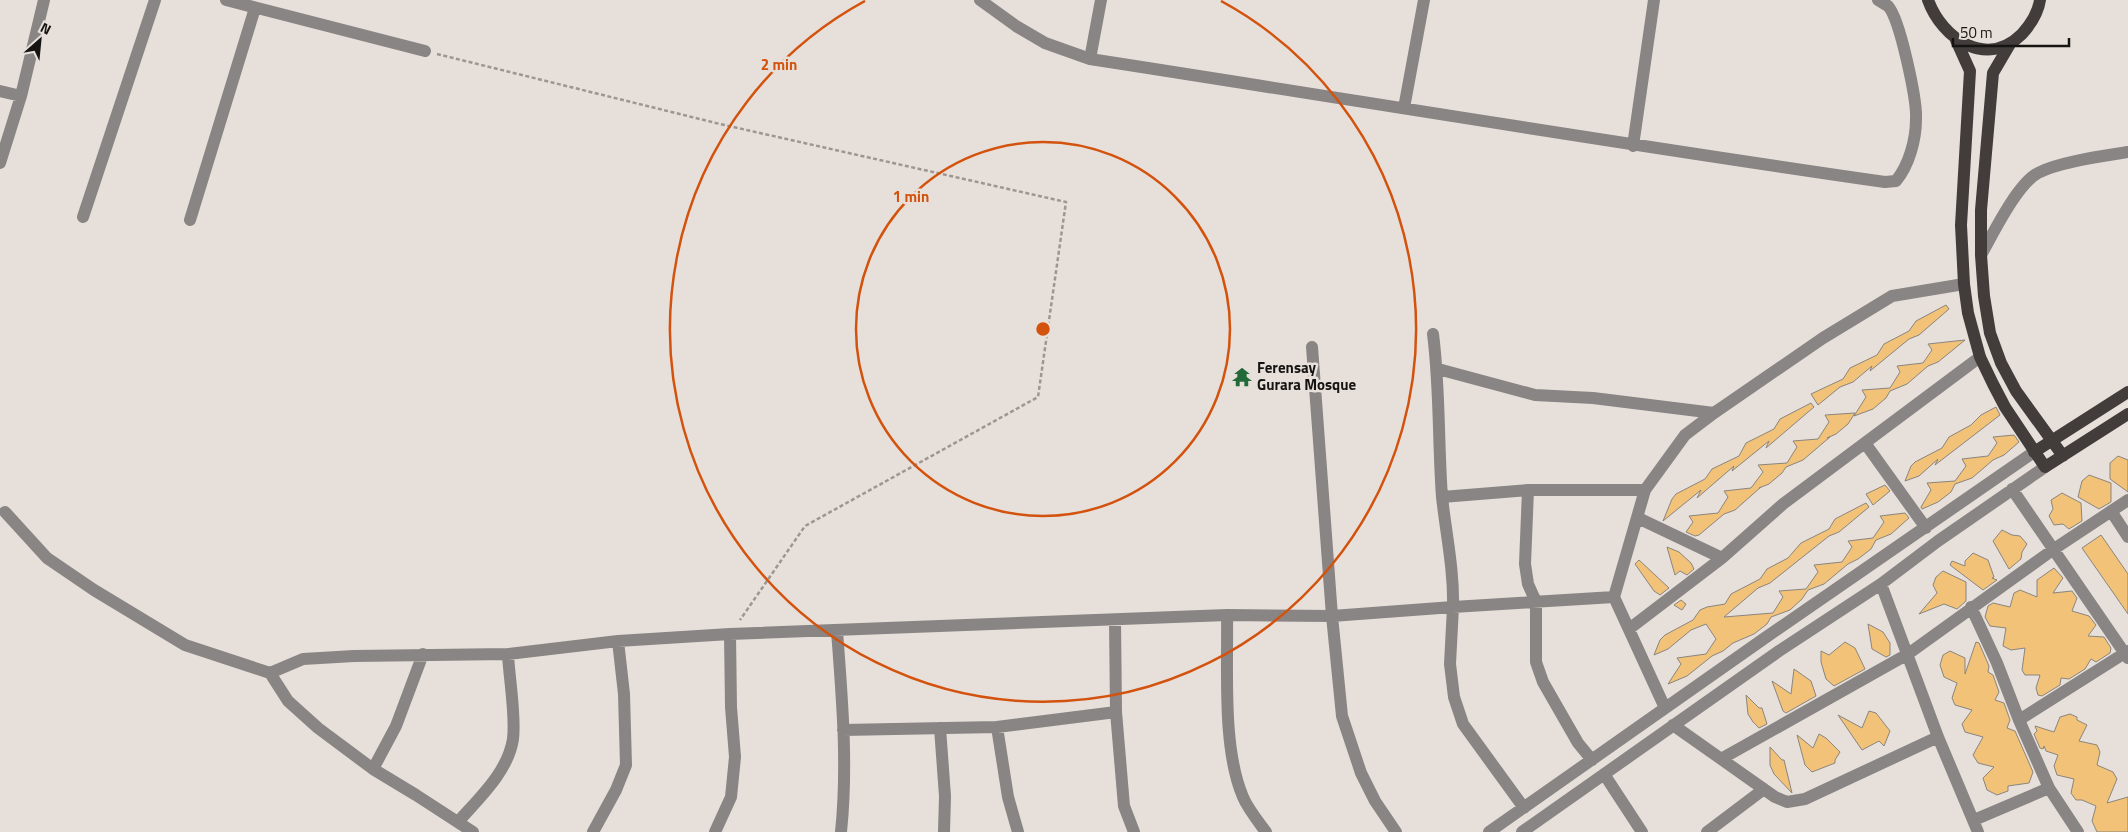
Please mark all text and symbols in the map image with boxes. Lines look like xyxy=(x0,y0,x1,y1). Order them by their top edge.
north arrow xyxy=(15,15,65,65)
scale bar xyxy=(1953,15,2069,47)
text: N xyxy=(37,16,55,40)
text: 50 m xyxy=(1960,21,1993,44)
text: 2 min xyxy=(761,53,797,76)
text: 1 min xyxy=(893,185,929,208)
centre of rings xyxy=(1034,320,1052,338)
place label: Ferensay Gurara Mosque xyxy=(1257,356,1357,396)
temple icon: Ferensay Gurara Mosque xyxy=(1231,366,1253,388)

